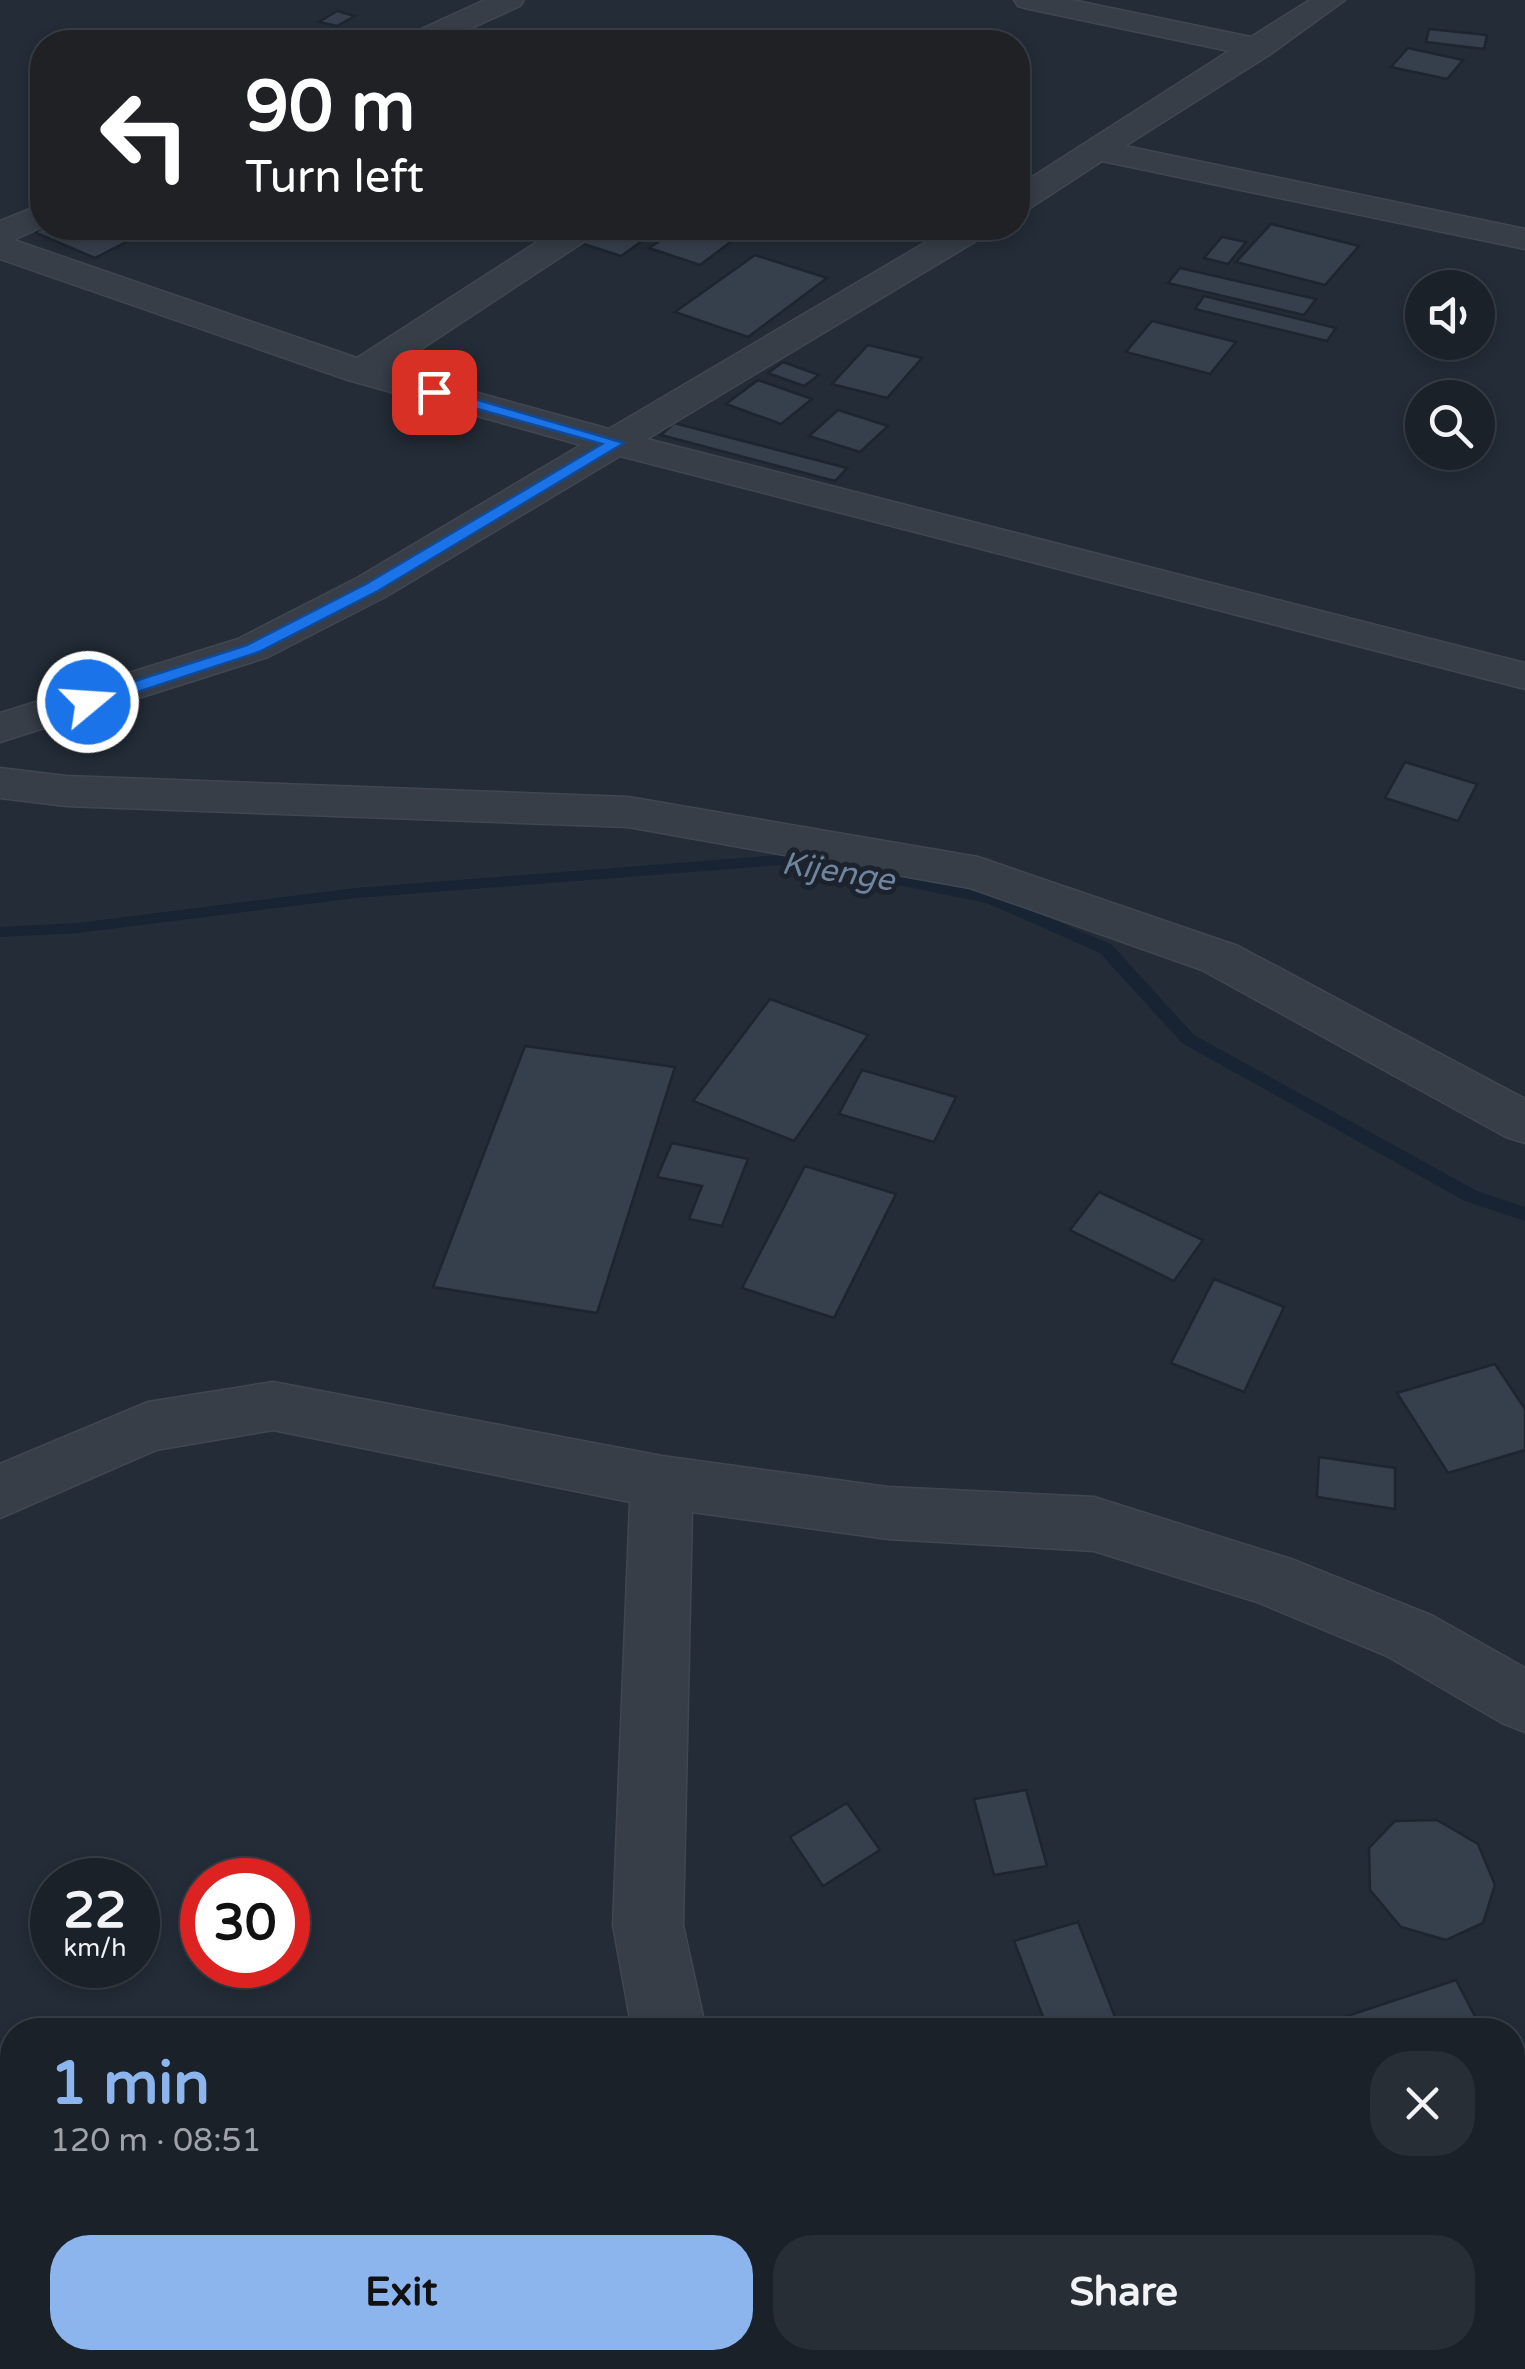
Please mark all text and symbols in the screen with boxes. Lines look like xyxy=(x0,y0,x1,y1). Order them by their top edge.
text: 90 m xyxy=(245,66,415,150)
icon: left xyxy=(80,70,210,200)
text: Turn left xyxy=(245,151,424,205)
map controls xyxy=(1405,270,1495,470)
button: sound xyxy=(1405,270,1495,360)
pin xyxy=(392,350,477,435)
icon: arrive xyxy=(407,365,462,420)
button: search xyxy=(1405,380,1495,470)
position arrow xyxy=(36,650,140,754)
water label: Kijenge xyxy=(779,844,899,900)
speed limit sign: 30 xyxy=(180,1858,310,1988)
text: 22 xyxy=(64,1881,126,1941)
text: km/h xyxy=(64,1933,126,1963)
text: 1 min xyxy=(50,2048,210,2120)
button: close xyxy=(1370,2051,1475,2156)
text: 120 m · 08:51 xyxy=(50,2122,262,2160)
button: Exit xyxy=(50,2235,753,2350)
button: Share xyxy=(773,2235,1475,2350)

